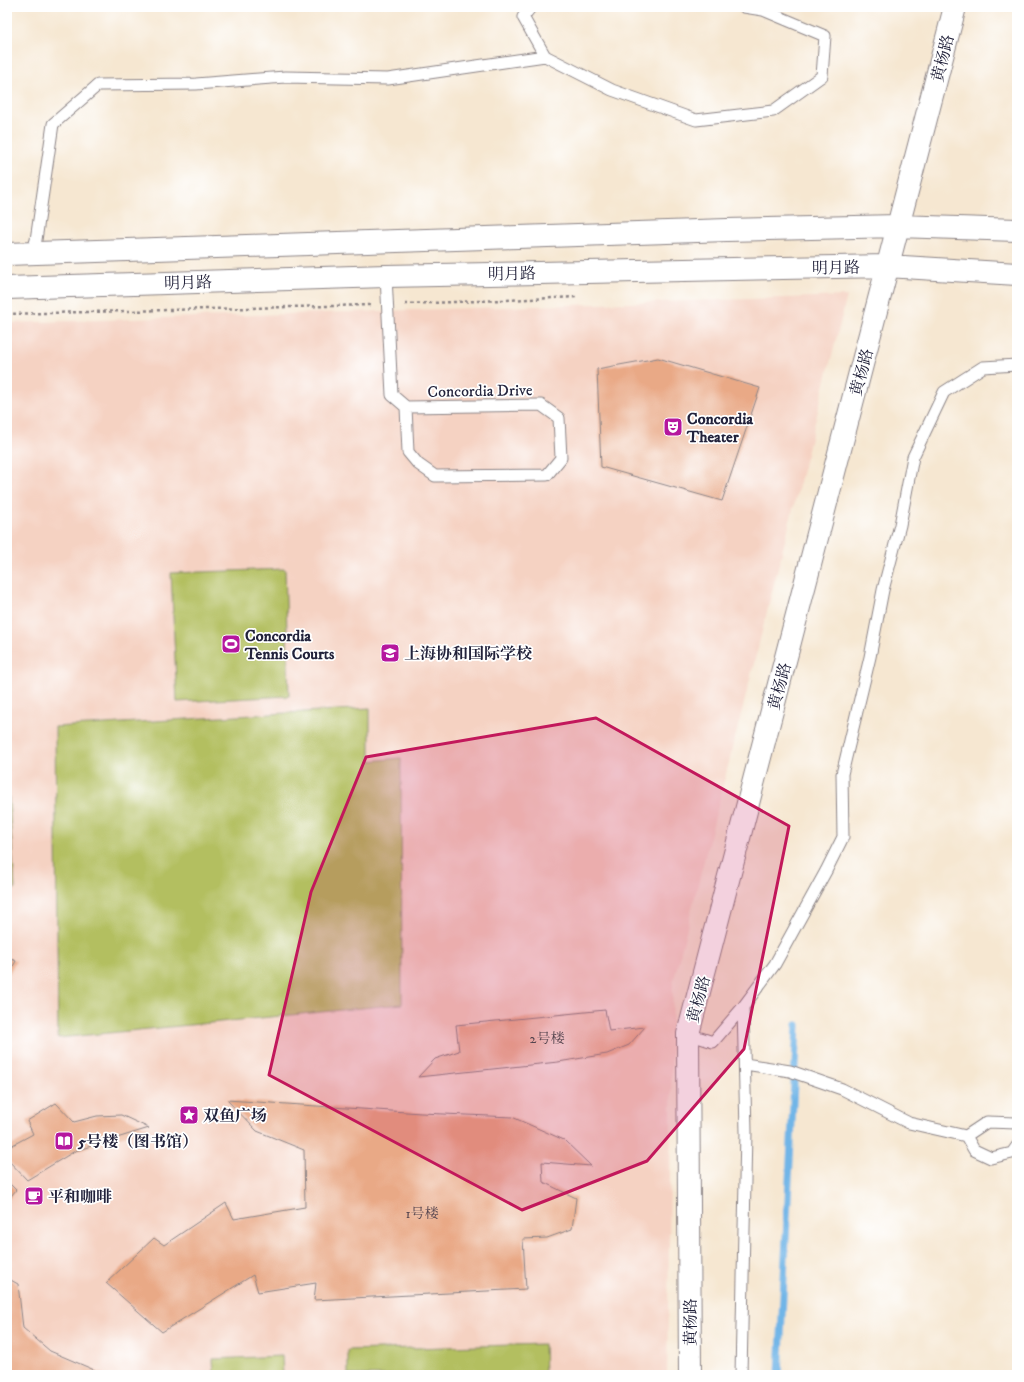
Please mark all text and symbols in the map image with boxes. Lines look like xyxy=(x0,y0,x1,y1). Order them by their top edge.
street label: 黄杨路 xyxy=(927,33,958,84)
street label: 明月路 xyxy=(812,258,860,278)
street label: 明月路 xyxy=(488,264,536,284)
street label: 明月路 xyxy=(164,272,212,294)
street label: 黄杨路 xyxy=(846,346,878,398)
street label: Concordia Drive xyxy=(427,380,533,402)
place label: Concordia Theater xyxy=(686,409,754,447)
theatre icon: Concordia Theater xyxy=(662,416,684,438)
place label: Concordia Tennis Courts xyxy=(244,626,335,664)
sports icon: Concordia Tennis Courts xyxy=(220,633,242,655)
school or university icon: 上海协和国际学校 xyxy=(379,642,401,664)
place label: 上海协和国际学校 xyxy=(404,644,532,664)
street label: 黄杨路 xyxy=(764,660,796,712)
street label: 黄杨路 xyxy=(683,973,715,1025)
house number: 2号楼 xyxy=(530,1030,564,1048)
place icon: 双鱼广场 xyxy=(178,1104,200,1126)
place label: 双鱼广场 xyxy=(203,1106,267,1126)
library icon: 5号楼（图书馆） xyxy=(53,1130,75,1152)
place label: 5号楼（图书馆） xyxy=(77,1132,198,1152)
cafe icon: 平和咖啡 xyxy=(23,1185,45,1207)
place label: 平和咖啡 xyxy=(48,1187,112,1207)
house number: 1号楼 xyxy=(405,1205,439,1223)
street label: 黄杨路 xyxy=(681,1298,701,1346)

